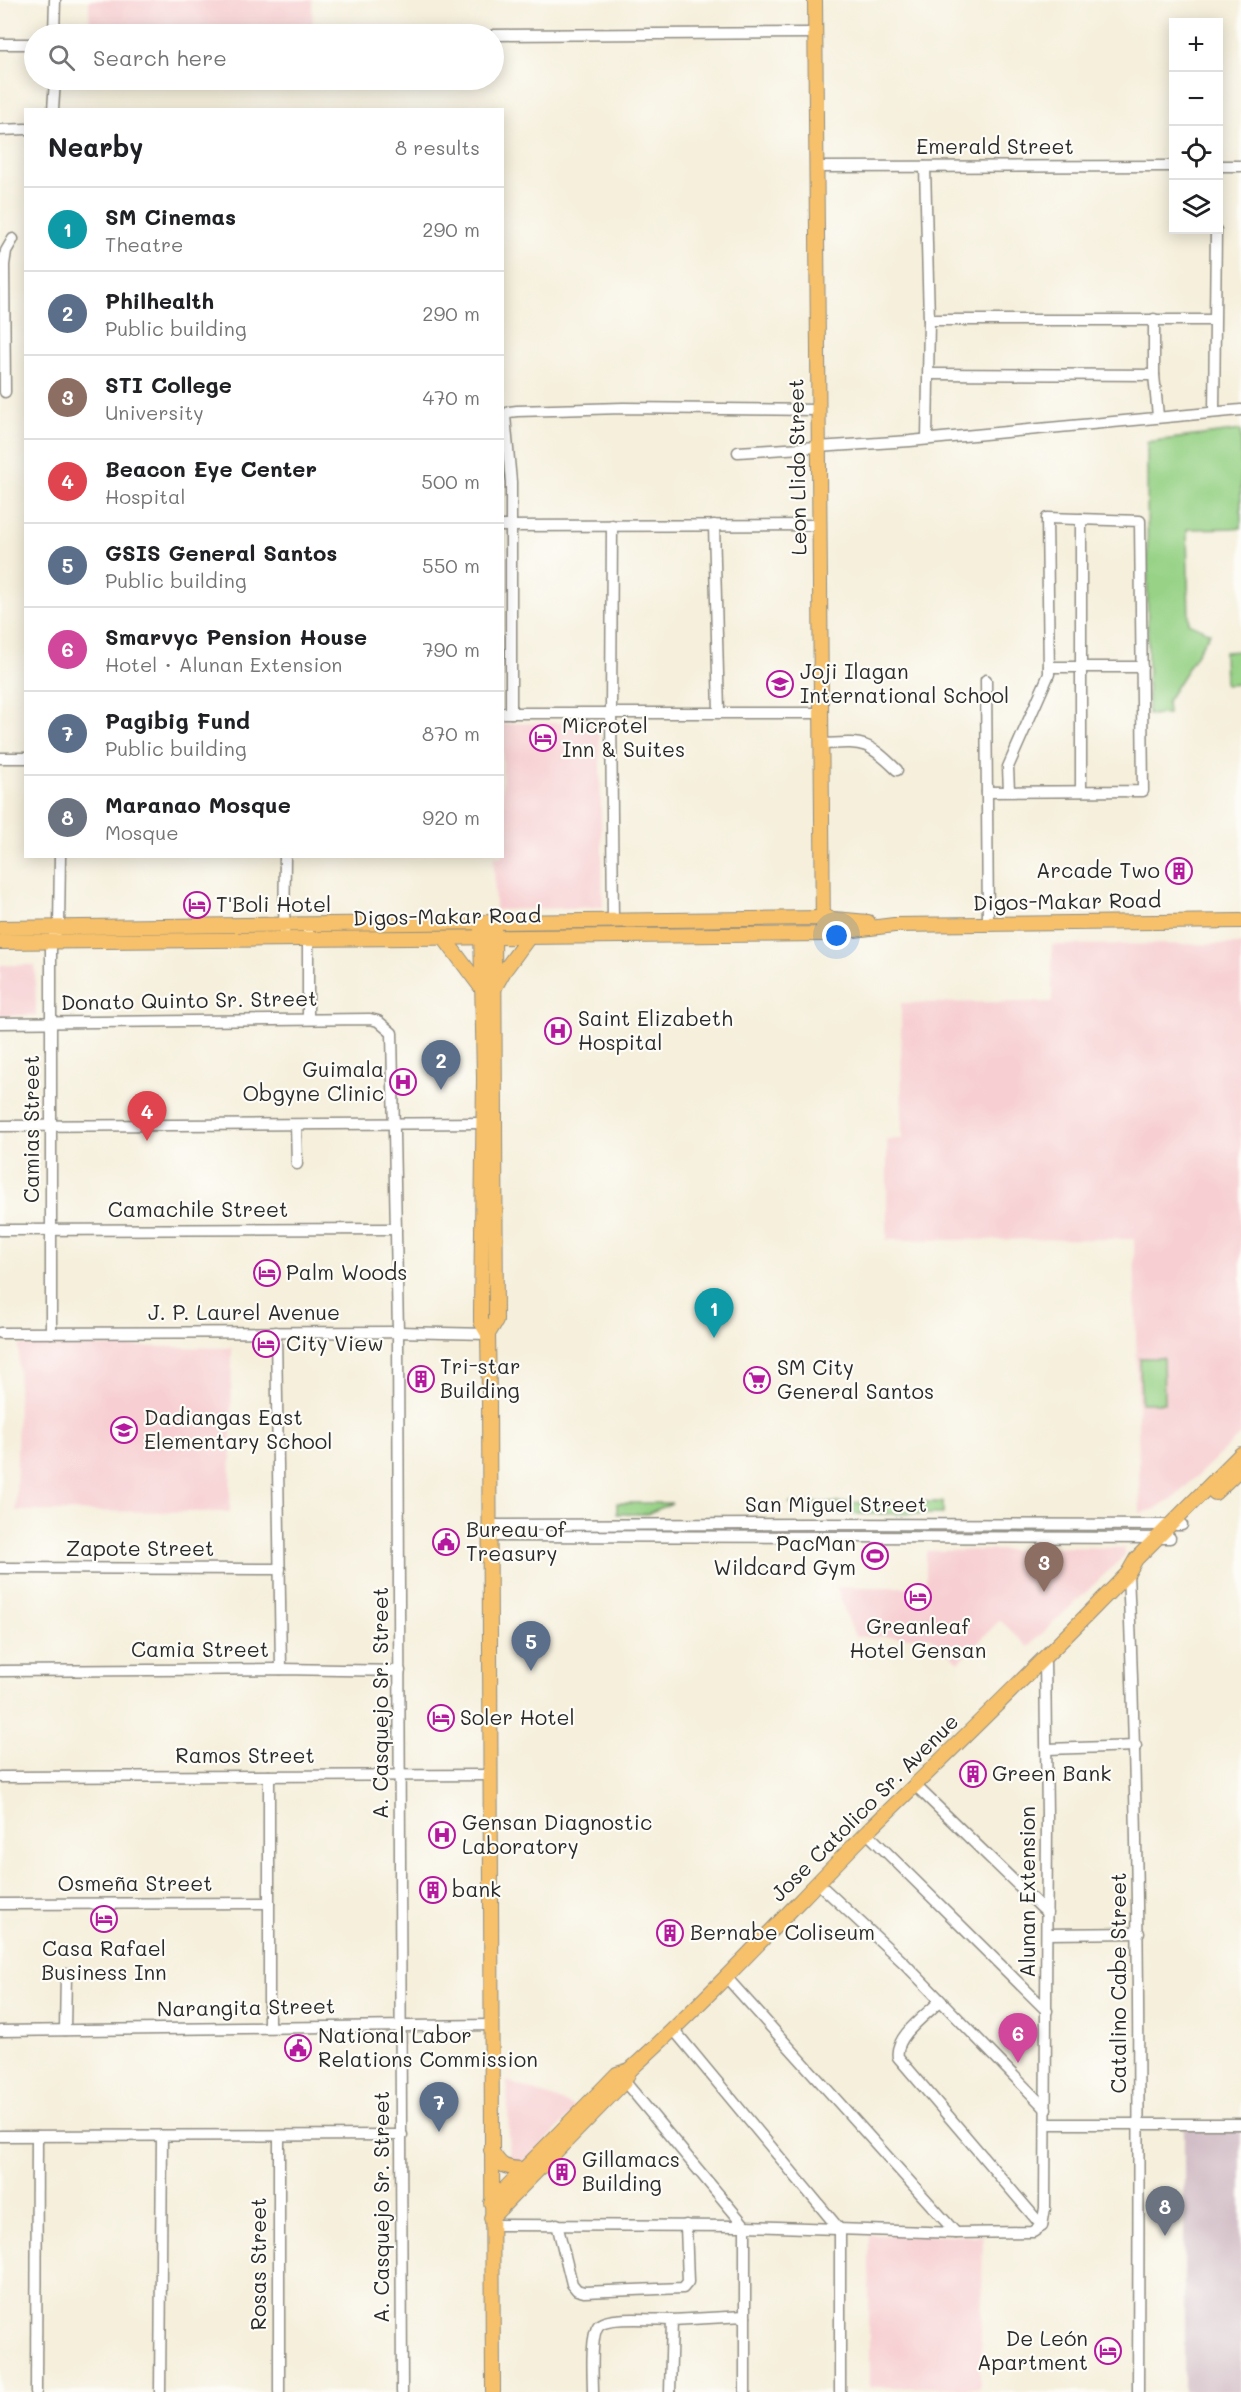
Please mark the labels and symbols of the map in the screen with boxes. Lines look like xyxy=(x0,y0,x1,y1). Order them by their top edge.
street label: Emerald Street xyxy=(916,132,1074,159)
street label: Leon Llido Street xyxy=(781,378,812,556)
place label: Joji Ilagan International School xyxy=(800,657,1009,708)
school or university icon: Joji Ilagan International School xyxy=(765,669,795,699)
place label: Microtel Inn & Suites xyxy=(562,711,685,762)
hotel icon: Microtel Inn & Suites xyxy=(528,723,558,753)
place label: Arcade Two xyxy=(1036,856,1160,883)
building icon: Arcade Two xyxy=(1164,856,1194,886)
street label: Digos-Makar Road xyxy=(973,885,1161,916)
hotel icon: T'Boli Hotel xyxy=(182,890,212,920)
place label: T'Boli Hotel xyxy=(216,890,331,917)
street label: Digos-Makar Road xyxy=(353,900,541,931)
your location xyxy=(822,921,851,950)
street label: Donato Quinto Sr. Street xyxy=(60,984,317,1015)
place label: Saint Elizabeth Hospital xyxy=(578,1004,733,1055)
hospital icon: Saint Elizabeth Hospital xyxy=(543,1016,573,1046)
pin: 2 xyxy=(422,1040,460,1090)
street label: Camias Street xyxy=(17,1055,44,1203)
place label: Guimala Obgyne Clinic xyxy=(242,1055,384,1106)
hospital icon: Guimala Obgyne Clinic xyxy=(388,1067,418,1097)
pin: 4 xyxy=(128,1092,166,1141)
street label: Camachile Street xyxy=(108,1195,288,1222)
hotel icon: Palm Woods xyxy=(252,1258,282,1288)
place label: Palm Woods xyxy=(286,1258,408,1285)
pin: 1 xyxy=(694,1288,734,1338)
street label: J. P. Laurel Avenue xyxy=(148,1298,340,1325)
hotel icon: City View xyxy=(251,1329,281,1359)
place label: City View xyxy=(286,1329,384,1356)
place label: Tri-star Building xyxy=(440,1352,521,1403)
place label: SM City General Santos xyxy=(777,1353,934,1404)
building icon: Tri-star Building xyxy=(406,1364,436,1394)
supermarket icon: SM City General Santos xyxy=(742,1365,772,1395)
place label: Dadiangas East Elementary School xyxy=(144,1403,332,1454)
school or university icon: Dadiangas East Elementary School xyxy=(109,1415,139,1445)
street label: San Miguel Street xyxy=(745,1490,927,1517)
place label: Bureau of Treasury xyxy=(466,1515,567,1566)
public building icon: Bureau of Treasury xyxy=(431,1527,461,1557)
place label: PacMan Wildcard Gym xyxy=(713,1529,856,1580)
street label: Zapote Street xyxy=(66,1534,214,1561)
sports icon: PacMan Wildcard Gym xyxy=(860,1541,890,1571)
pin: 3 xyxy=(1024,1542,1064,1592)
hotel icon: Greanleaf Hotel Gensan xyxy=(903,1582,933,1612)
street label: A. Casquejo Sr. Street xyxy=(366,1587,393,1819)
place label: Greanleaf Hotel Gensan xyxy=(850,1612,986,1663)
pin: 5 xyxy=(512,1622,550,1671)
street label: Camia Street xyxy=(131,1635,269,1662)
hotel icon: Soler Hotel xyxy=(426,1703,456,1733)
place label: Soler Hotel xyxy=(460,1703,575,1730)
street label: Jose Catolico Sr. Avenue xyxy=(764,1707,964,1907)
street label: Ramos Street xyxy=(175,1741,315,1768)
building icon: Green Bank xyxy=(958,1759,988,1789)
place label: Green Bank xyxy=(992,1759,1111,1786)
street label: Alunan Extension xyxy=(1013,1806,1040,1978)
place label: Gensan Diagnostic Laboratory xyxy=(462,1808,652,1859)
hospital icon: Gensan Diagnostic Laboratory xyxy=(427,1820,457,1850)
street label: Osmeña Street xyxy=(58,1869,212,1896)
street label: Catalino Cabe Street xyxy=(1104,1873,1131,2093)
building icon: bank xyxy=(418,1875,448,1905)
place label: bank xyxy=(452,1875,501,1902)
hotel icon: Casa Rafael Business Inn xyxy=(89,1904,119,1934)
building icon: Bernabe Coliseum xyxy=(655,1918,685,1948)
place label: Bernabe Coliseum xyxy=(690,1918,875,1945)
place label: Casa Rafael Business Inn xyxy=(41,1934,167,1985)
street label: Narangita Street xyxy=(157,1991,335,2022)
pin: 6 xyxy=(998,2014,1038,2063)
place label: National Labor Relations Commission xyxy=(318,2021,538,2072)
public building icon: National Labor Relations Commission xyxy=(283,2033,313,2063)
pin: 7 xyxy=(420,2082,458,2132)
street label: A. Casquejo Sr. Street xyxy=(367,2091,394,2323)
place label: Gillamacs Building xyxy=(582,2145,680,2196)
building icon: Gillamacs Building xyxy=(547,2157,577,2187)
pin: 8 xyxy=(1146,2186,1184,2236)
street label: Rosas Street xyxy=(244,2198,271,2330)
place label: De León Apartment xyxy=(977,2324,1088,2375)
hotel icon: De León Apartment xyxy=(1093,2336,1123,2366)

